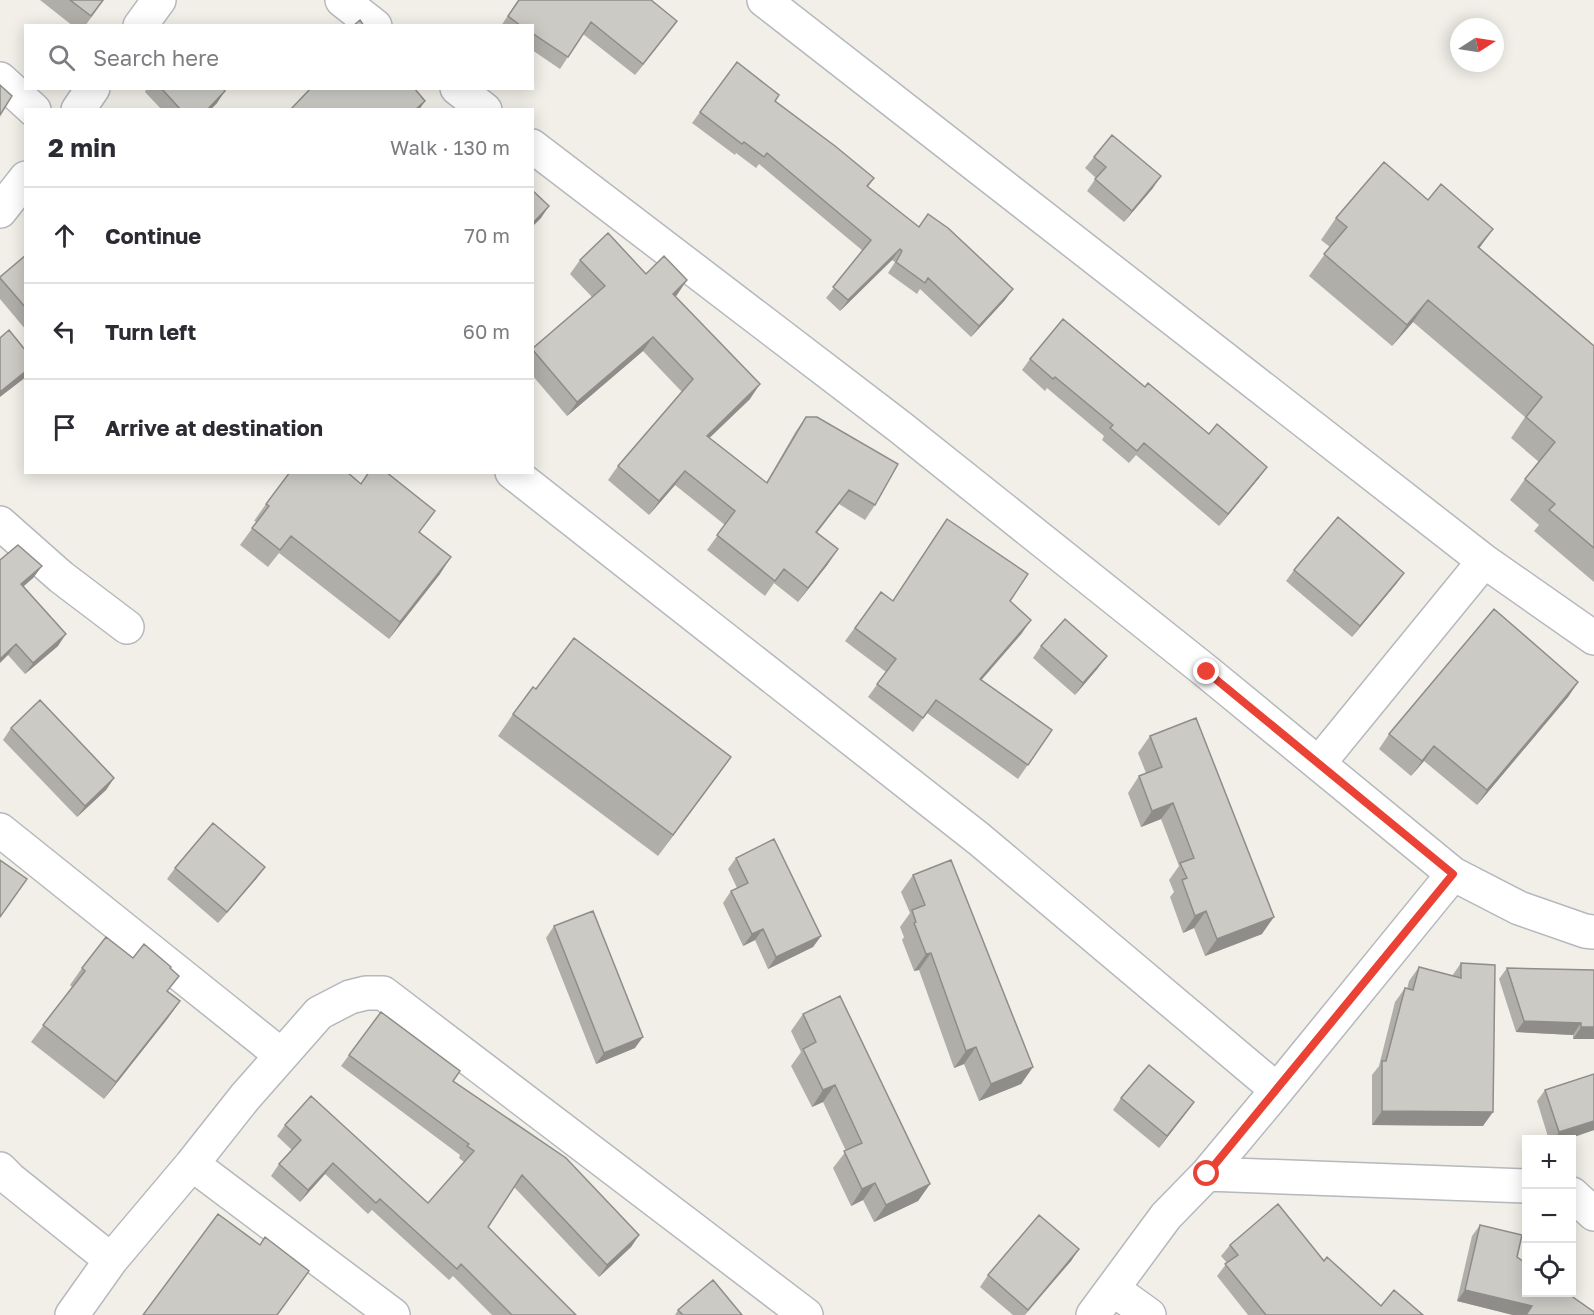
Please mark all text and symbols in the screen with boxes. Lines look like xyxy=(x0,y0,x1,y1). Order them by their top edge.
north arrow xyxy=(1450,18,1504,72)
search box xyxy=(24,24,534,90)
icon: search xyxy=(45,41,78,74)
text: Search here xyxy=(93,44,219,71)
text: 2 min xyxy=(48,132,116,163)
text: Walk · 130 m xyxy=(390,135,510,159)
icon: ahead xyxy=(48,219,81,252)
text: Continue xyxy=(105,222,201,249)
text: 70 m xyxy=(464,223,510,247)
icon: left xyxy=(48,315,81,348)
text: Turn left xyxy=(105,318,196,345)
text: 60 m xyxy=(463,319,510,343)
icon: arrive xyxy=(48,411,81,444)
text: Arrive at destination xyxy=(105,414,323,441)
route end xyxy=(1193,658,1219,684)
map controls xyxy=(1522,1135,1576,1297)
button: + xyxy=(1522,1135,1576,1189)
route start xyxy=(1193,1160,1219,1186)
button: − xyxy=(1522,1189,1576,1243)
button: locate xyxy=(1522,1243,1576,1297)

